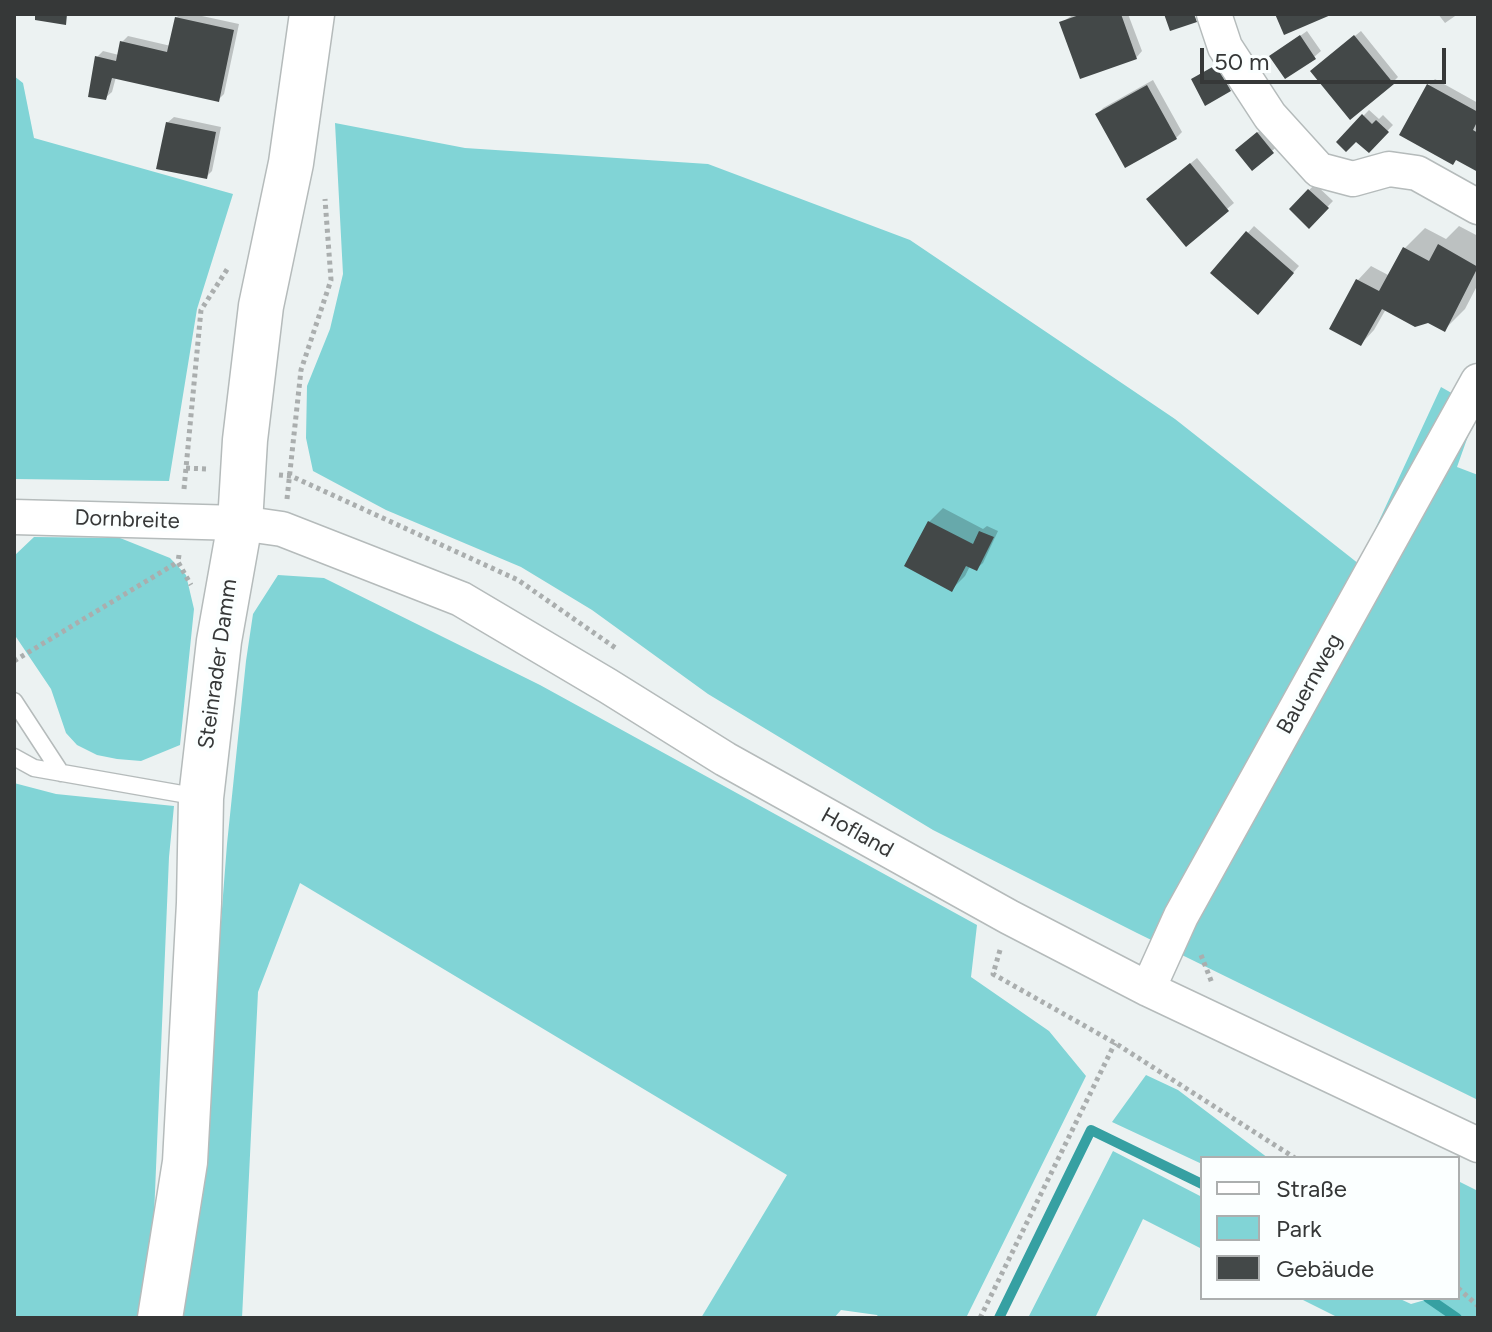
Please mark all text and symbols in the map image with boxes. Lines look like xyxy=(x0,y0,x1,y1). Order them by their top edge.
scale bar xyxy=(1204,32,1450,82)
text: 50 m xyxy=(1214,47,1270,76)
street label: Dornbreite xyxy=(74,505,180,535)
street label: Steinrader Damm xyxy=(193,577,243,751)
street label: Bauernweg xyxy=(1272,629,1348,739)
street label: Hofland xyxy=(816,802,898,864)
legend xyxy=(1200,1156,1460,1300)
text: Straße xyxy=(1276,1174,1347,1203)
text: Park xyxy=(1276,1214,1322,1243)
text: Gebäude xyxy=(1276,1254,1374,1283)

